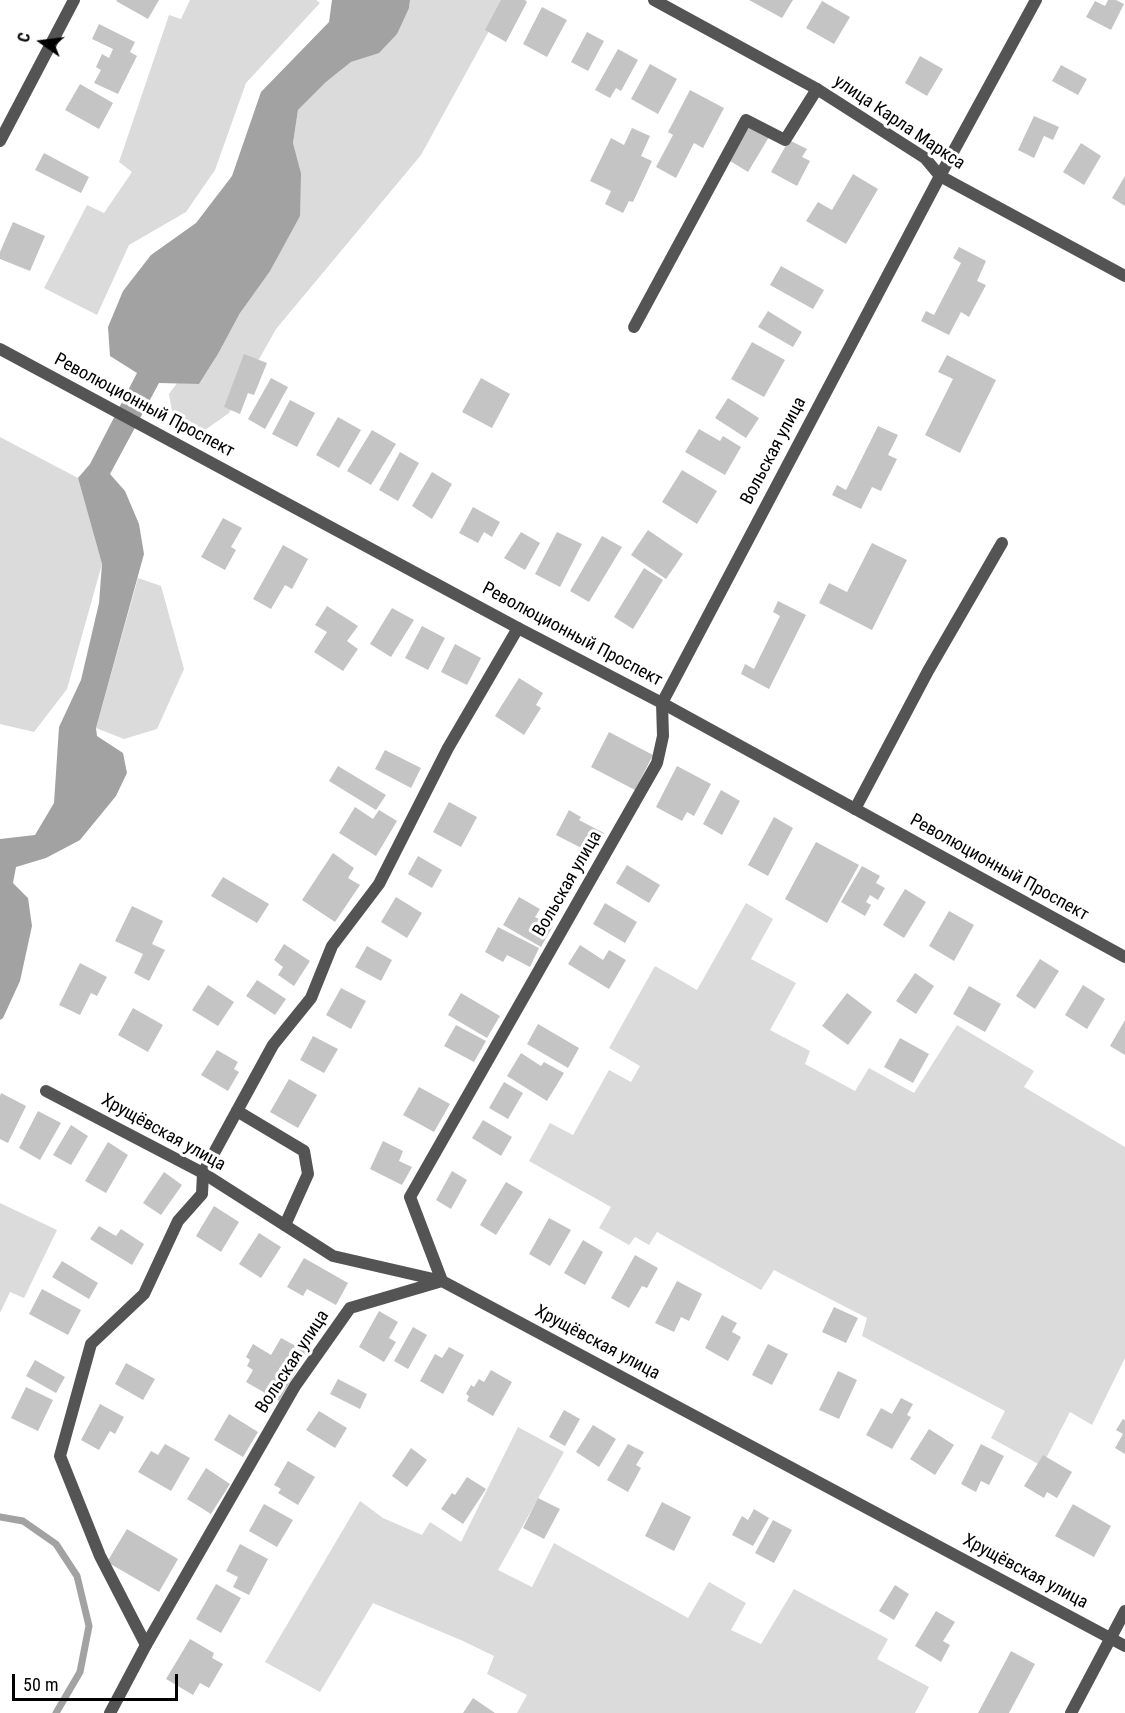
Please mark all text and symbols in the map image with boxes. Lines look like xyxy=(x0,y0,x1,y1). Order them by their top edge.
north arrow xyxy=(12,12,72,72)
text: С xyxy=(14,31,34,44)
street label: улица Карла Маркса xyxy=(829,71,969,175)
street label: Революционный Проспект xyxy=(50,349,238,463)
street label: Вольская улица xyxy=(737,394,811,508)
street label: Революционный Проспект xyxy=(478,578,666,692)
street label: Революционный Проспект xyxy=(906,810,1092,926)
street label: Вольская улица xyxy=(529,827,607,941)
street label: Хрущёвская улица xyxy=(97,1090,229,1176)
street label: Хрущёвская улица xyxy=(531,1301,663,1385)
street label: Вольская улица xyxy=(252,1306,334,1418)
street label: Хрущёвская улица xyxy=(959,1530,1091,1614)
scale bar xyxy=(15,1662,182,1700)
text: 50 m xyxy=(23,1674,58,1695)

